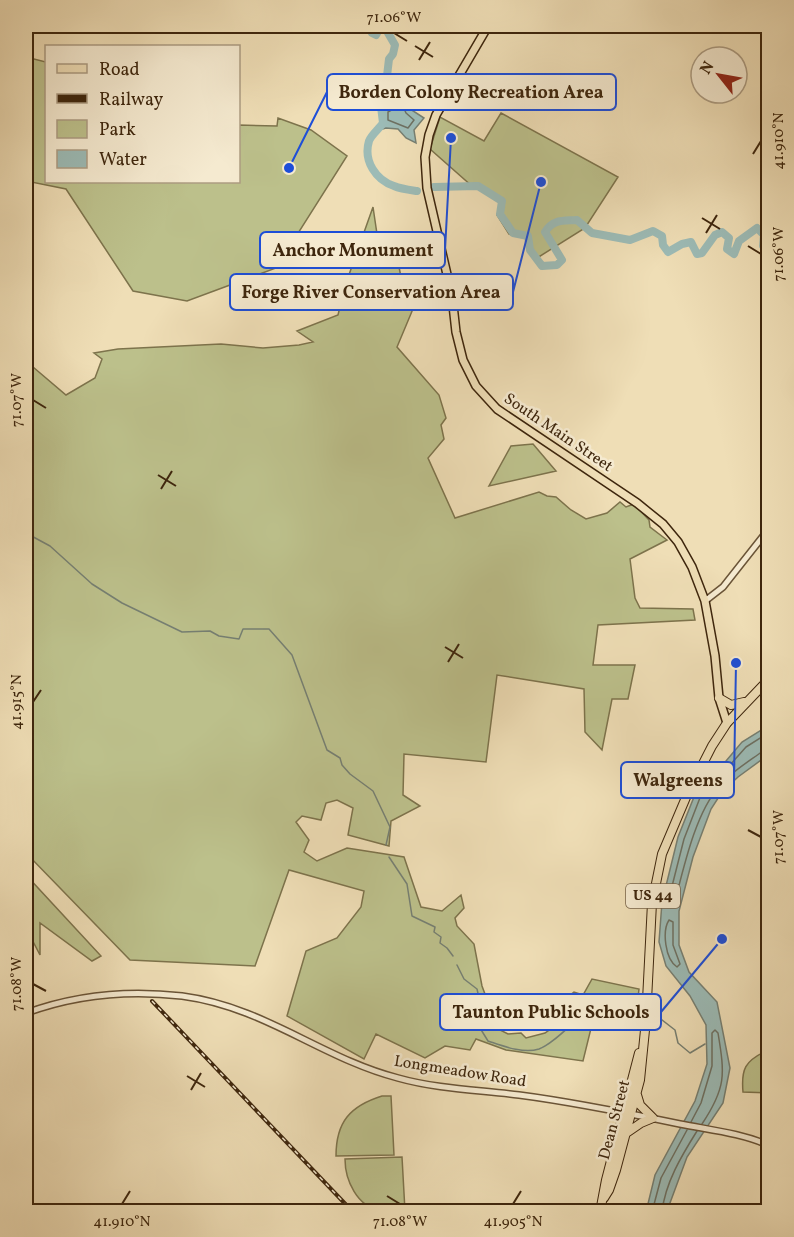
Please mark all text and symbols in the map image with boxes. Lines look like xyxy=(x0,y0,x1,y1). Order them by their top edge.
text: 71.06°W xyxy=(367,8,421,29)
legend xyxy=(45,45,240,183)
north arrow xyxy=(689,45,749,105)
text: N xyxy=(695,57,720,79)
text: Road xyxy=(99,58,140,83)
callout: Borden Colony Recreation Area xyxy=(327,74,616,110)
text: Borden Colony Recreation Area xyxy=(338,81,604,106)
text: Railway xyxy=(99,88,163,113)
text: 41.910°N xyxy=(769,112,790,170)
text: Park xyxy=(99,118,136,143)
text: Water xyxy=(99,148,147,173)
text: 71.06°W xyxy=(769,227,790,281)
callout: Anchor Monument xyxy=(260,232,445,268)
text: Anchor Monument xyxy=(273,239,434,264)
callout: Forge River Conservation Area xyxy=(230,274,513,310)
text: Forge River Conservation Area xyxy=(241,281,501,306)
text: 71.07°W xyxy=(7,373,28,427)
street label: South Main Street xyxy=(499,388,617,478)
text: 41.915°N xyxy=(7,674,28,730)
callout: Walgreens xyxy=(621,762,734,798)
text: Walgreens xyxy=(633,769,723,794)
text: 71.07°W xyxy=(769,810,790,864)
road number: US 44 xyxy=(626,884,680,908)
text: 71.08°W xyxy=(7,957,28,1011)
callout: Taunton Public Schools xyxy=(440,994,661,1030)
text: Taunton Public Schools xyxy=(452,1001,650,1026)
street label: Longmeadow Road xyxy=(392,1051,528,1093)
street label: Dean Street xyxy=(594,1077,636,1162)
text: 41.910°N xyxy=(93,1212,151,1233)
text: 71.08°W xyxy=(373,1212,427,1233)
text: 41.905°N xyxy=(483,1212,543,1233)

